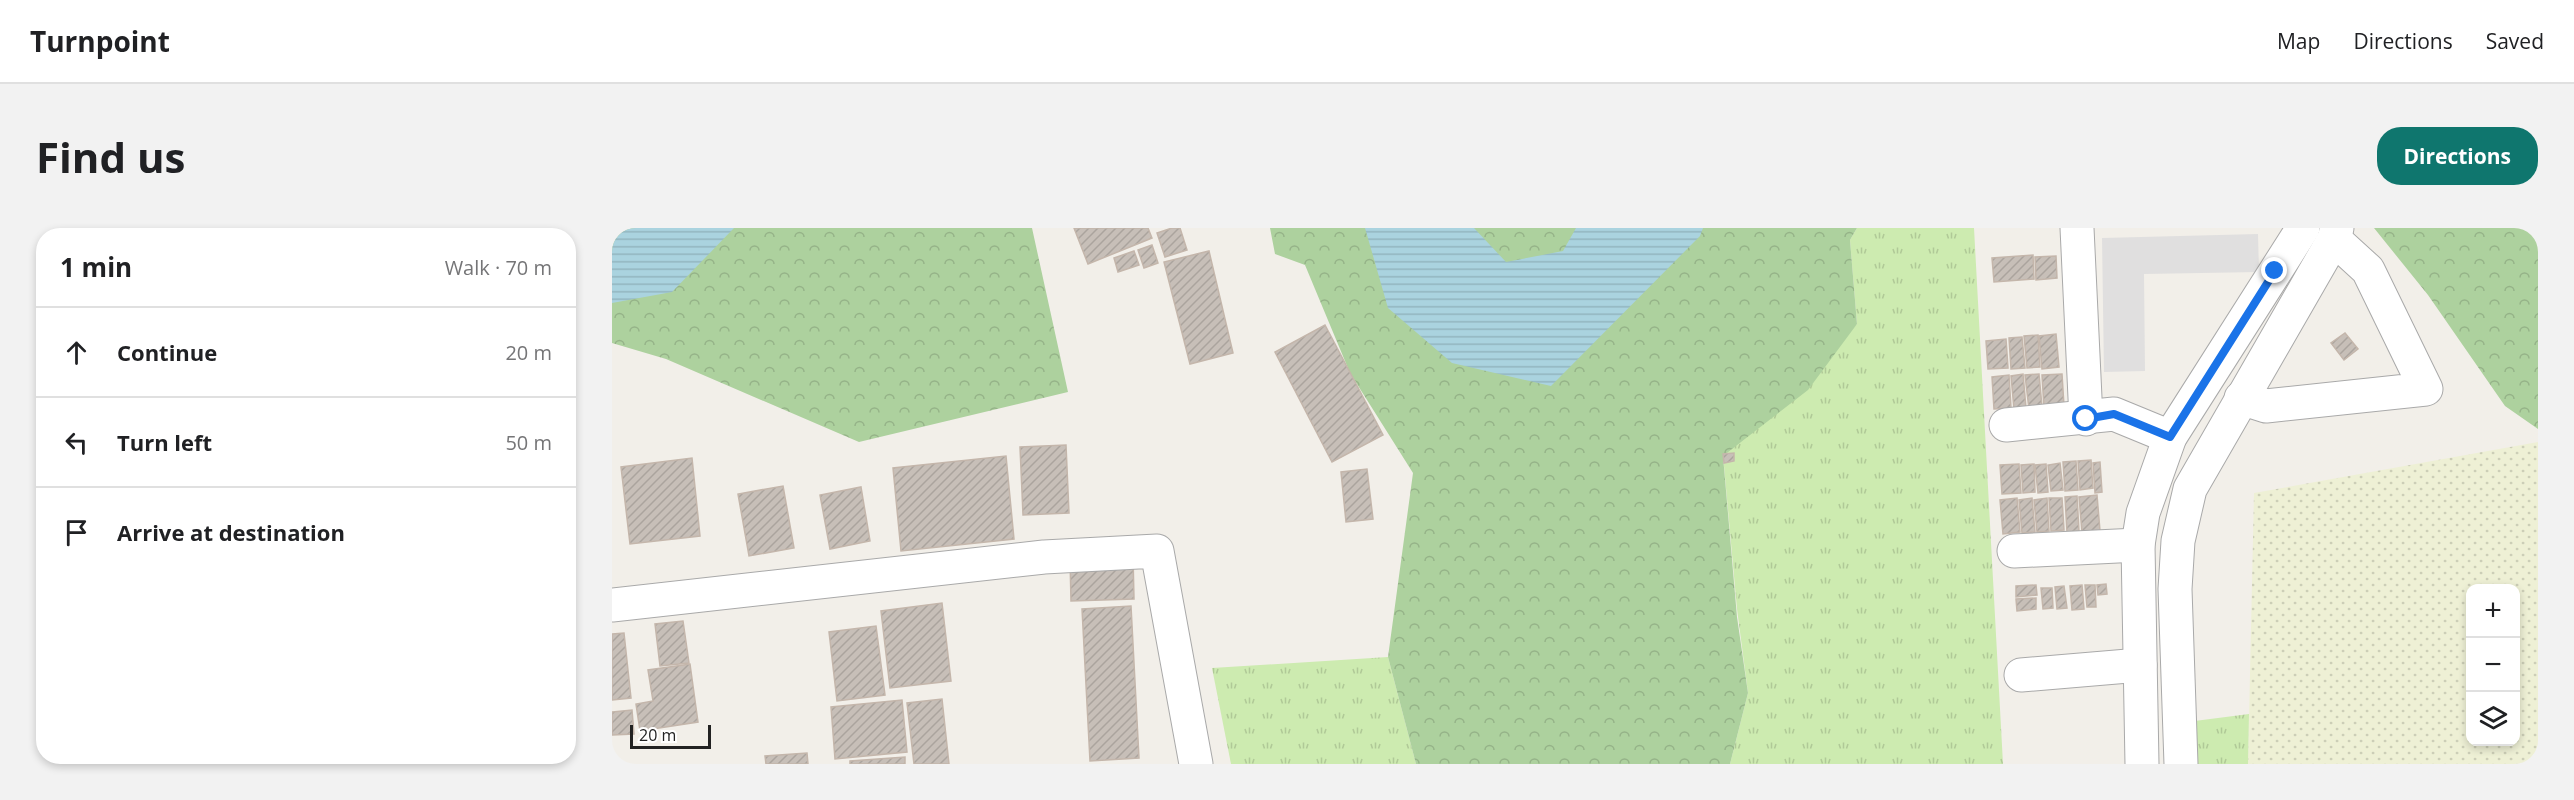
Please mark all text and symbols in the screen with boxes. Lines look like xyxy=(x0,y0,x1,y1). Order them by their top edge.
text: Turnpoint xyxy=(30,22,170,60)
text: Map xyxy=(2277,27,2320,55)
text: Directions xyxy=(2353,27,2453,55)
text: Saved xyxy=(2486,27,2544,55)
button: Directions xyxy=(2377,127,2538,185)
text: Find us xyxy=(36,128,185,185)
text: 1 min xyxy=(60,249,132,285)
text: Walk · 70 m xyxy=(445,254,552,281)
route end xyxy=(2261,257,2287,283)
icon: ahead xyxy=(60,336,93,369)
text: Continue xyxy=(117,337,217,367)
text: 20 m xyxy=(505,339,552,366)
route start xyxy=(2072,405,2098,431)
icon: left xyxy=(60,426,93,459)
text: Turn left xyxy=(117,427,212,457)
text: 50 m xyxy=(505,429,552,456)
icon: arrive xyxy=(60,516,93,549)
text: Arrive at destination xyxy=(117,517,345,547)
map controls xyxy=(2466,584,2520,746)
button: + xyxy=(2466,584,2520,638)
button: − xyxy=(2466,638,2520,692)
button: layers xyxy=(2466,692,2520,746)
scale bar xyxy=(630,722,711,750)
text: 20 m xyxy=(639,724,676,746)

